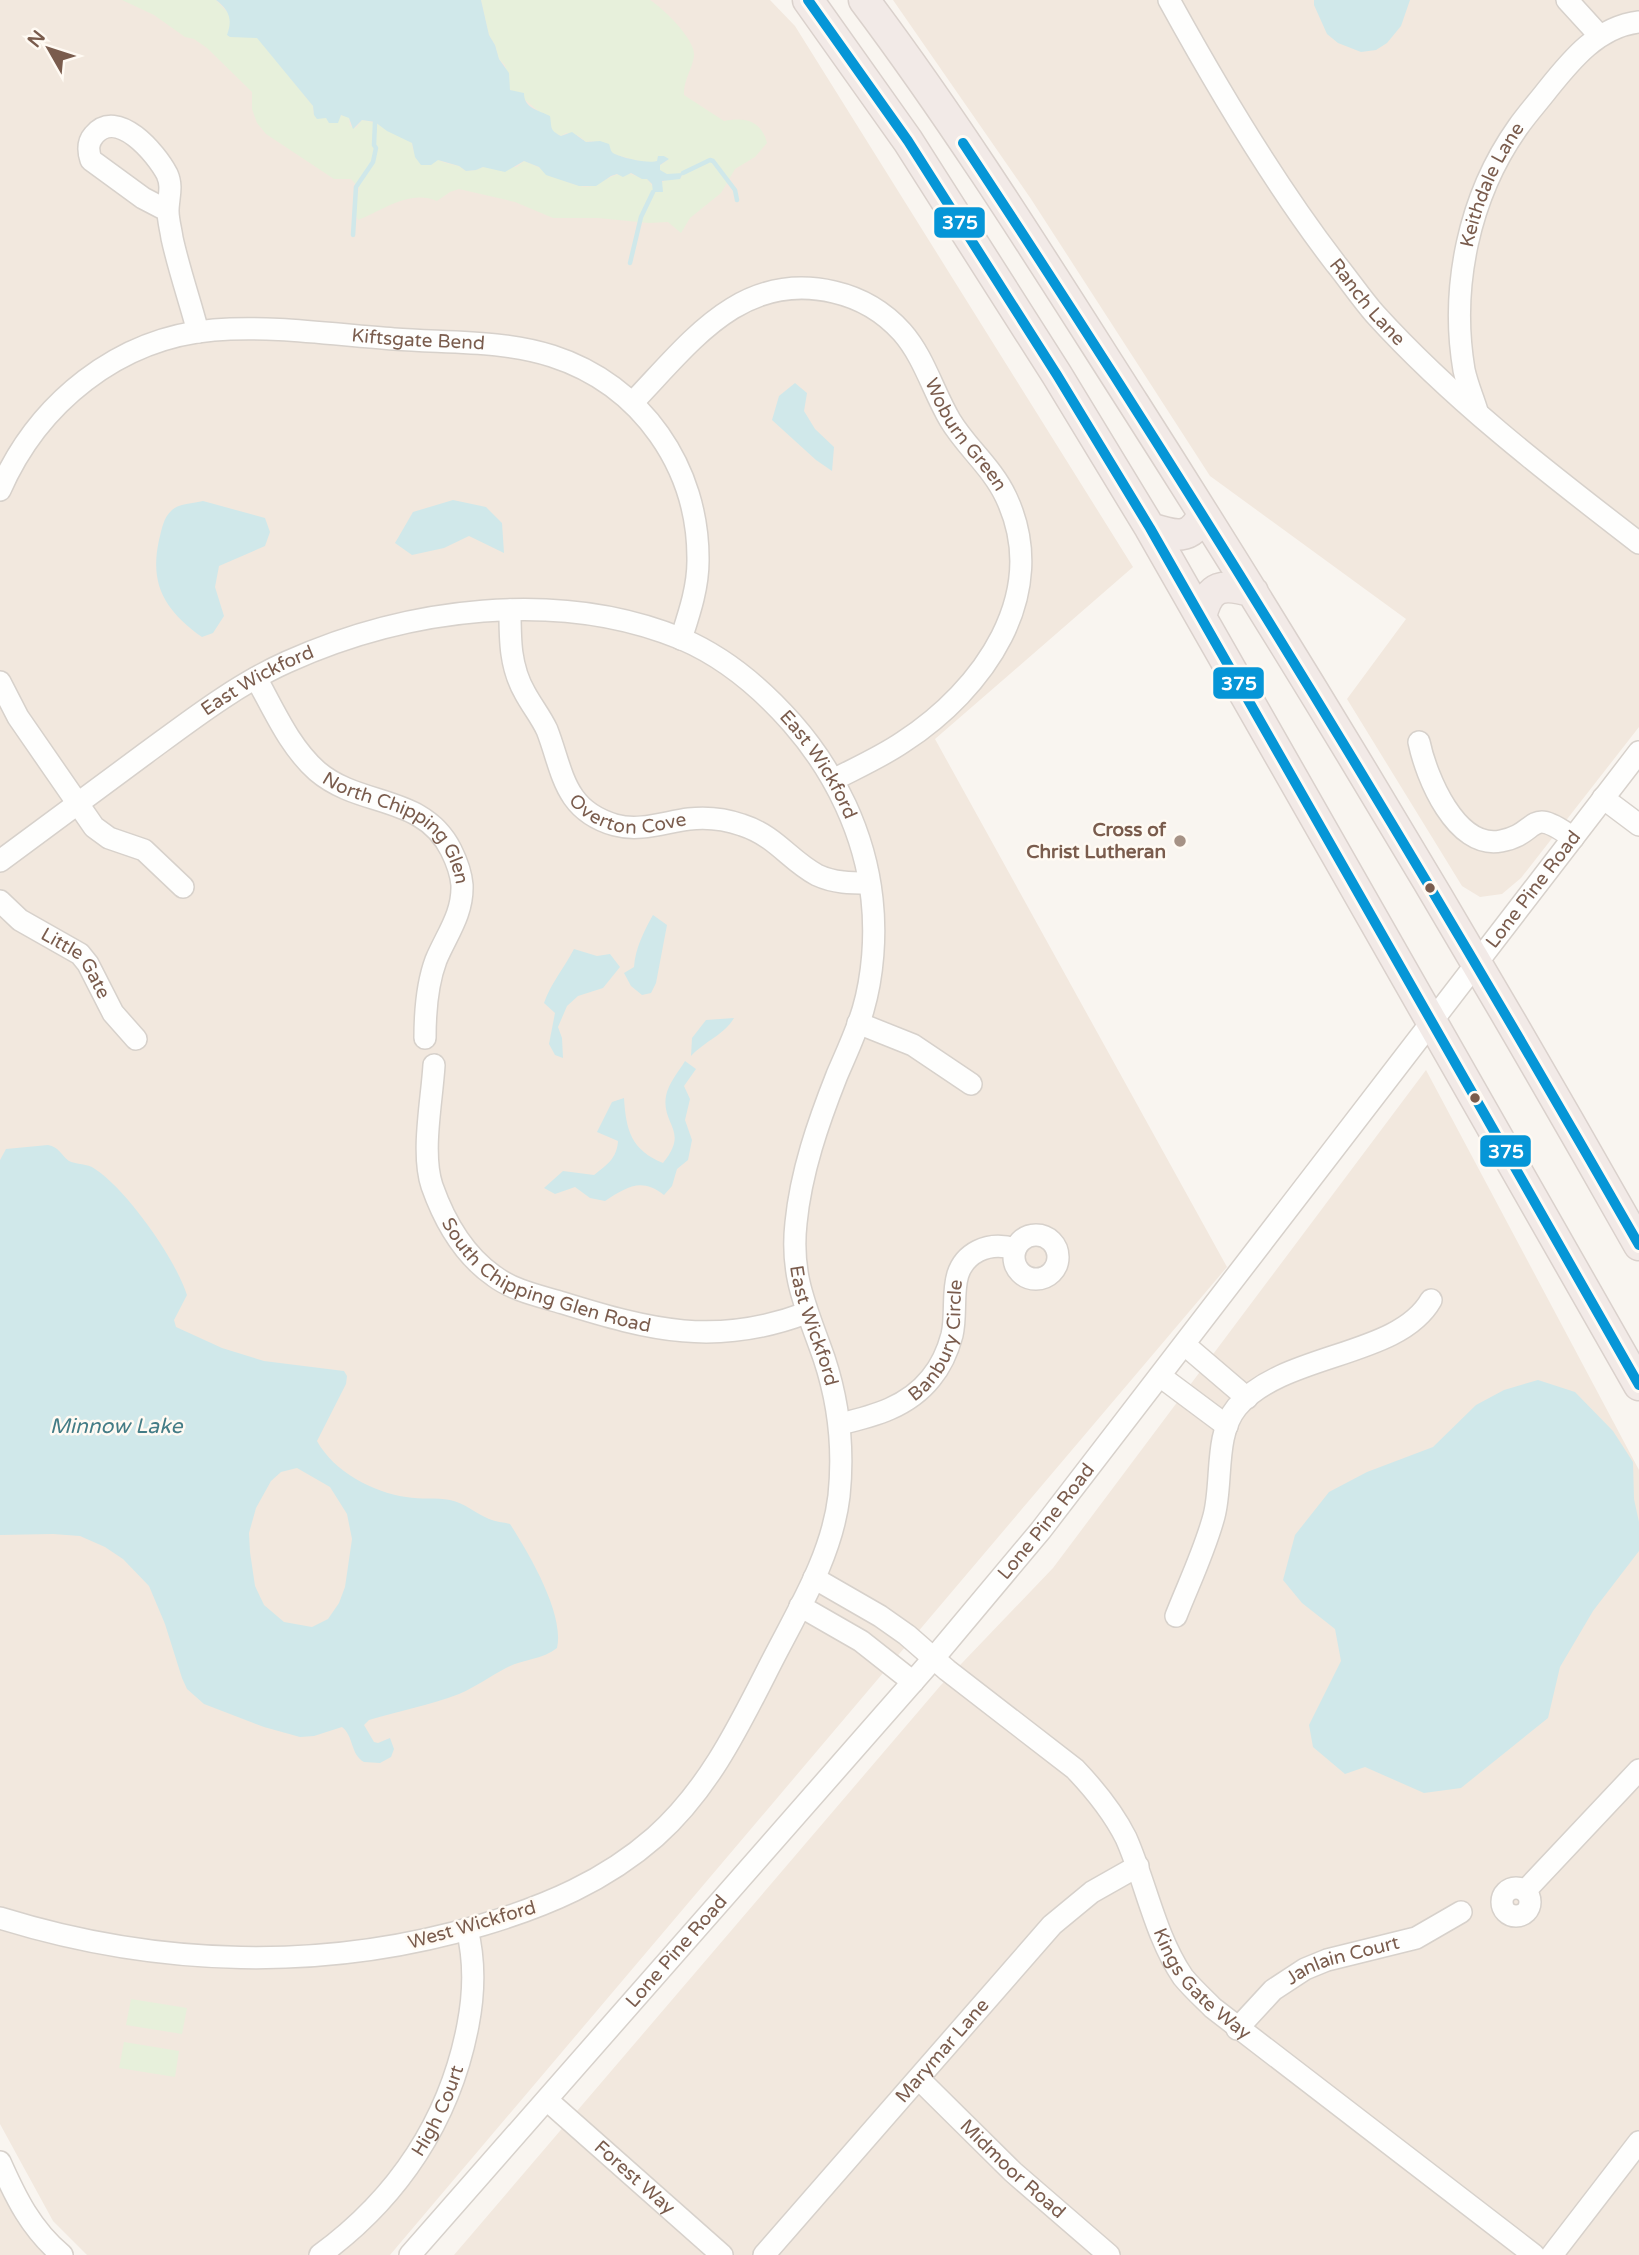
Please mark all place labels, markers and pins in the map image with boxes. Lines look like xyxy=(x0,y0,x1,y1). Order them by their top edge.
place label: Cross of Christ Lutheran xyxy=(1026,819,1167,863)
marker: Cross of Christ Lutheran xyxy=(1172,833,1188,849)
unlabelled marker xyxy=(1423,881,1437,895)
unlabelled marker xyxy=(1468,1091,1482,1105)

